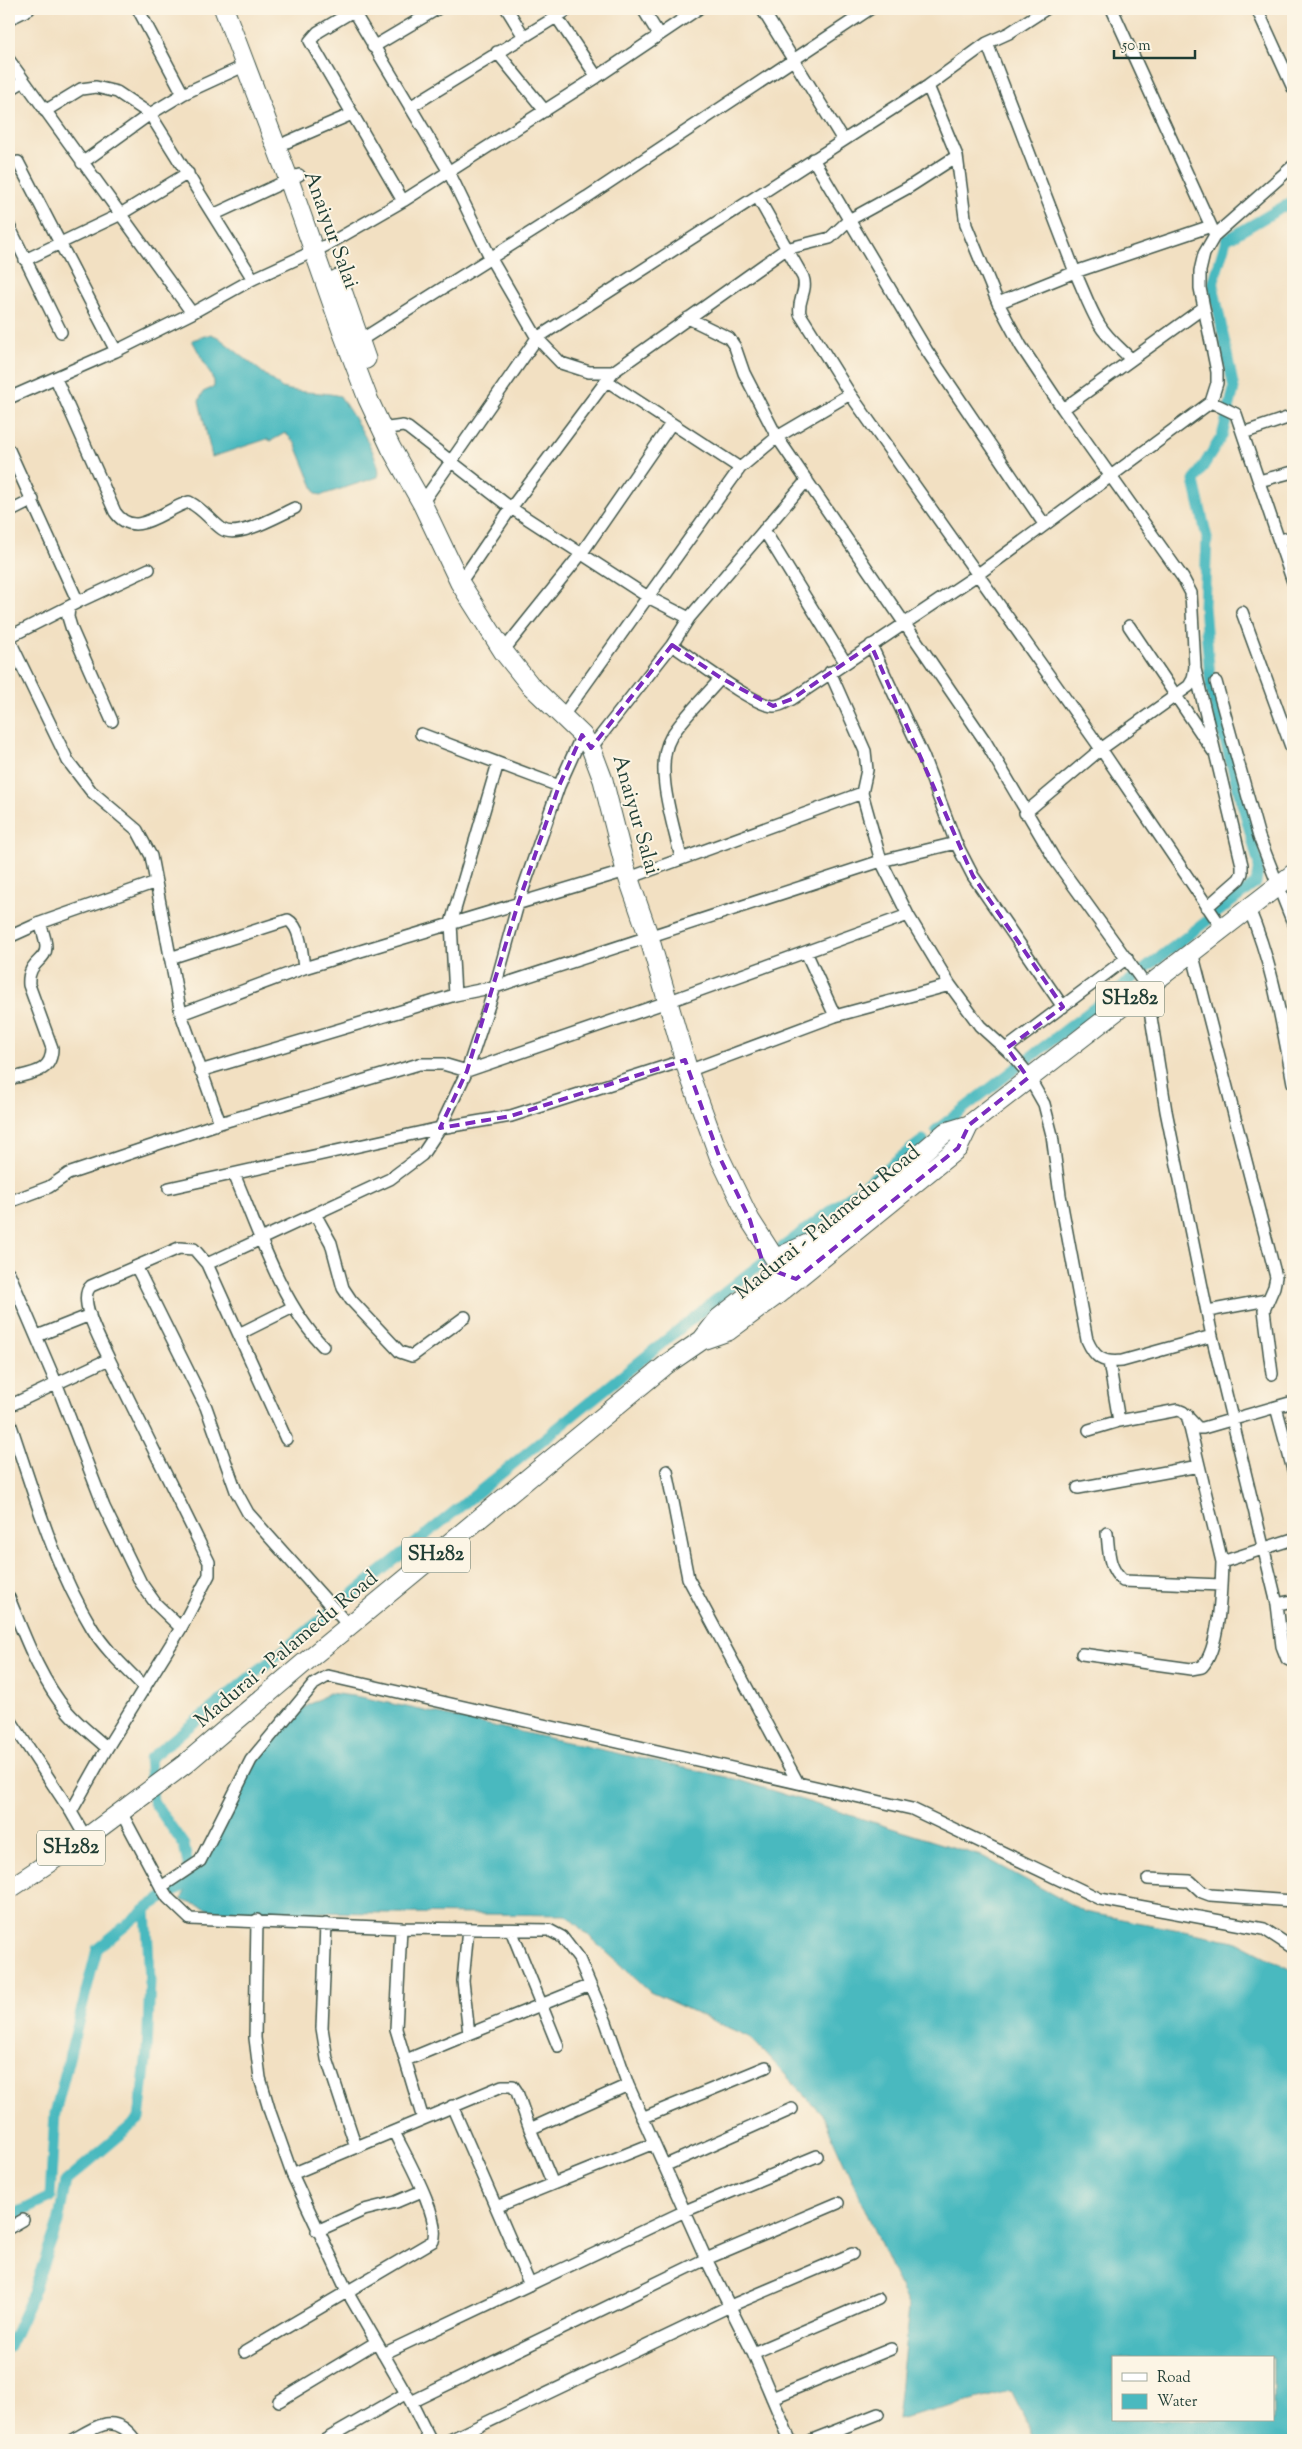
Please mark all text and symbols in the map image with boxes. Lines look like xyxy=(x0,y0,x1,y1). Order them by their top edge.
scale bar xyxy=(1114,28,1196,60)
text: 50 m xyxy=(1121,36,1151,57)
street label: Anaiyur Salai xyxy=(295,167,365,293)
street label: Anaiyur Salai xyxy=(604,751,666,879)
road number: SH282 xyxy=(1096,982,1164,1016)
street label: Madurai - Palamedu Road xyxy=(729,1139,927,1307)
road number: SH282 xyxy=(402,1538,470,1572)
street label: Madurai - Palamedu Road xyxy=(189,1564,385,1736)
road number: SH282 xyxy=(37,1830,105,1866)
legend xyxy=(1112,2356,1274,2422)
text: Road xyxy=(1157,2368,1191,2389)
text: Water xyxy=(1157,2392,1198,2413)

